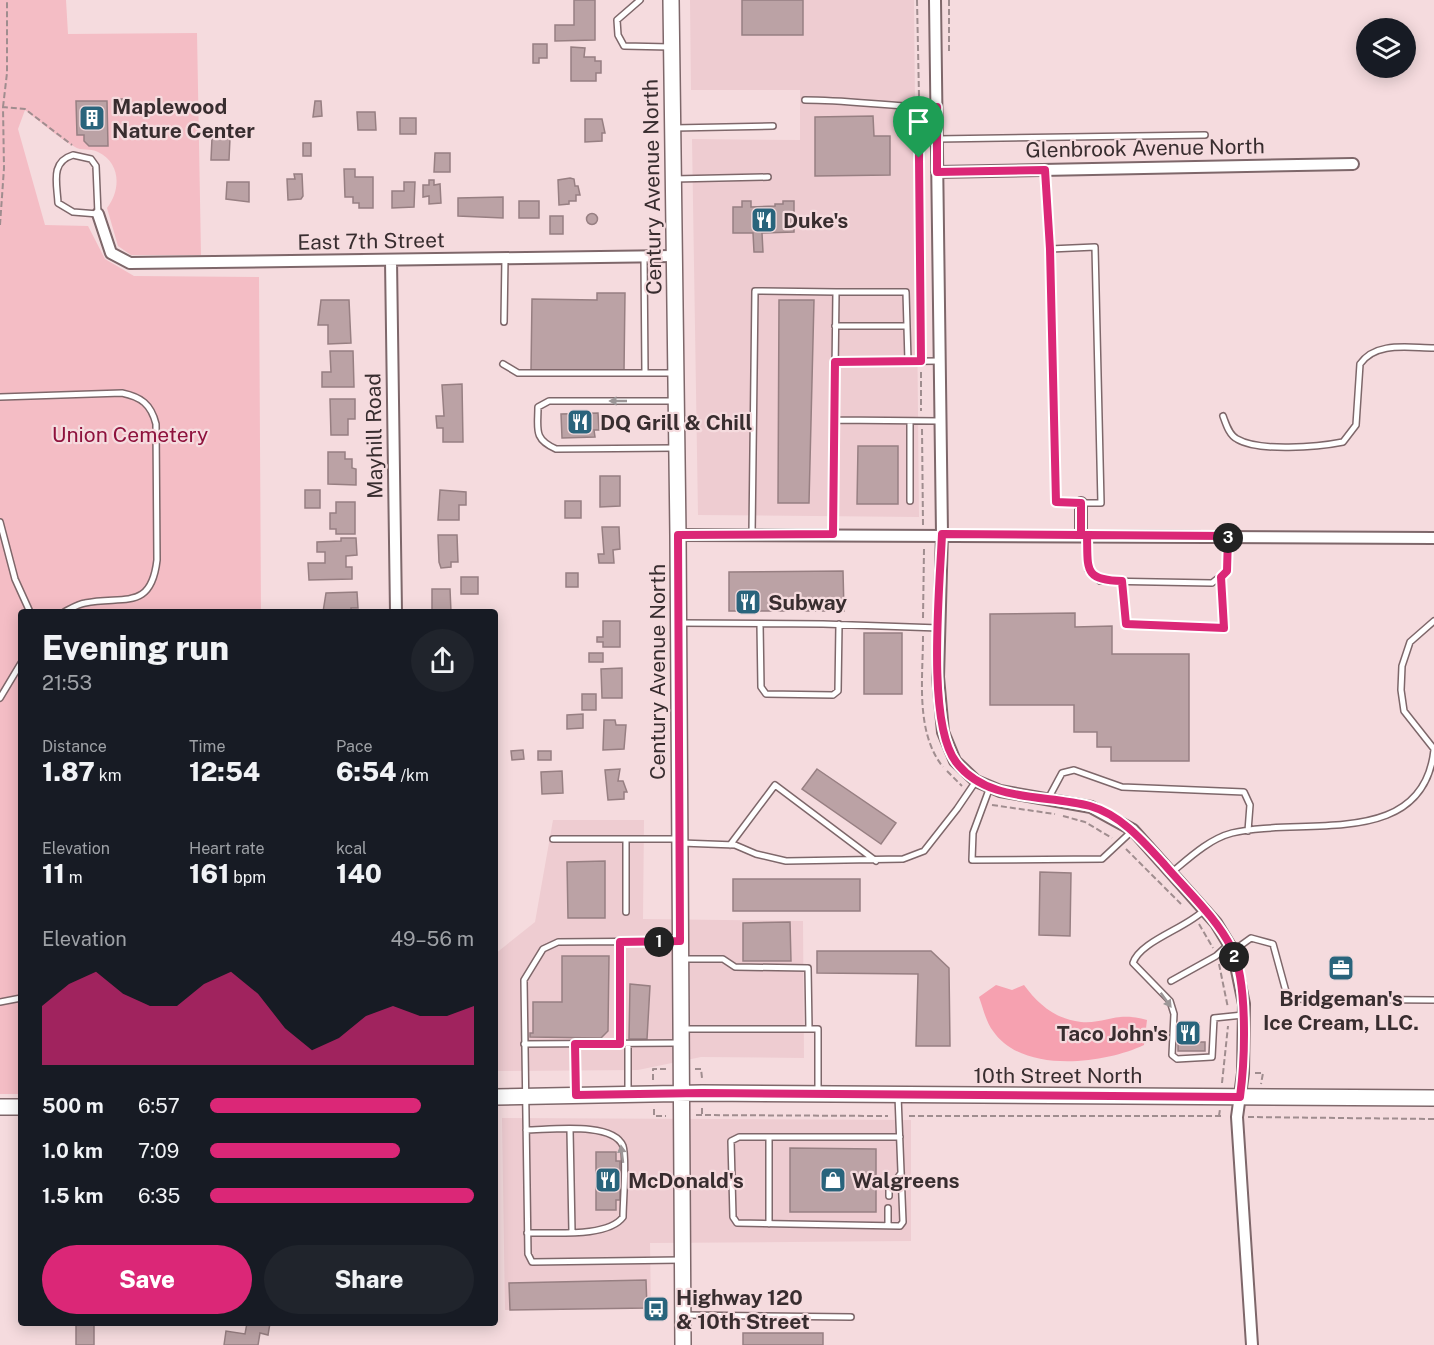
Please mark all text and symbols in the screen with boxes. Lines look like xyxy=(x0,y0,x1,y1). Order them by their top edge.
map controls xyxy=(1356,18,1416,78)
button: layers xyxy=(1356,18,1416,78)
street label: Century Avenue North xyxy=(638,79,666,295)
place label: Maplewood Nature Center xyxy=(112,94,255,143)
pin xyxy=(893,96,944,158)
building icon: Maplewood Nature Center xyxy=(77,103,107,133)
icon: arrive xyxy=(902,105,935,138)
street label: Glenbrook Avenue North xyxy=(1025,133,1265,163)
restaurant icon: Duke's xyxy=(749,205,779,235)
place label: Duke's xyxy=(783,208,848,233)
street label: East 7th Street xyxy=(297,227,445,255)
street label: Mayhill Road xyxy=(360,373,388,499)
one-way arrow xyxy=(608,396,627,406)
restaurant icon: DQ Grill & Chill xyxy=(565,407,595,437)
place label: DQ Grill & Chill xyxy=(600,410,753,435)
park label: Union Cemetery xyxy=(52,422,208,447)
pin: 3 xyxy=(1213,523,1243,553)
text: 3 xyxy=(1223,528,1233,547)
street label: Century Avenue North xyxy=(645,564,670,780)
restaurant icon: Subway xyxy=(733,587,763,617)
place label: Subway xyxy=(768,590,847,615)
text: Evening run xyxy=(42,629,229,667)
button: share xyxy=(411,629,474,692)
text: 21:53 xyxy=(42,671,92,695)
text: Distance xyxy=(42,737,107,756)
text: Time xyxy=(189,737,225,756)
text: Pace xyxy=(336,737,373,756)
text: 1.87 xyxy=(42,756,95,787)
text: 12:54 xyxy=(189,756,260,787)
text: 6:54 xyxy=(336,756,397,787)
text: km xyxy=(95,766,122,785)
text: /km xyxy=(397,766,429,785)
text: Elevation xyxy=(42,839,110,858)
text: Heart rate xyxy=(189,839,265,858)
text: kcal xyxy=(336,839,367,858)
text: 11 xyxy=(42,858,65,889)
text: 161 xyxy=(189,858,229,889)
text: 140 xyxy=(336,858,382,889)
text: m xyxy=(65,868,83,887)
text: bpm xyxy=(229,868,266,887)
text: Elevation xyxy=(42,927,127,951)
text: 49–56 m xyxy=(390,927,474,951)
pin: 1 xyxy=(644,927,674,957)
text: 1 xyxy=(656,932,662,951)
pin: 2 xyxy=(1219,942,1249,972)
text: 2 xyxy=(1229,947,1239,966)
office icon: Bridgeman's Ice Cream, LLC. xyxy=(1326,953,1356,983)
place label: Bridgeman's Ice Cream, LLC. xyxy=(1263,986,1419,1035)
one-way arrow xyxy=(1160,992,1172,1008)
restaurant icon: Taco John's xyxy=(1173,1018,1203,1048)
place label: Taco John's xyxy=(1057,1021,1168,1046)
street label: 10th Street North xyxy=(974,1063,1142,1088)
text: 500 m xyxy=(42,1094,104,1118)
text: 6:57 xyxy=(138,1094,180,1118)
text: 1.0 km xyxy=(42,1139,103,1163)
text: 7:09 xyxy=(138,1139,179,1163)
one-way arrow xyxy=(617,1144,627,1163)
restaurant icon: McDonald's xyxy=(593,1165,623,1195)
shop icon: Walgreens xyxy=(818,1165,848,1195)
place label: McDonald's xyxy=(628,1168,744,1193)
place label: Walgreens xyxy=(852,1168,960,1193)
text: 1.5 km xyxy=(42,1184,103,1208)
text: 6:35 xyxy=(138,1184,180,1208)
button: Save xyxy=(42,1245,252,1314)
button: Share xyxy=(264,1245,474,1314)
place label: Highway 120 & 10th Street xyxy=(676,1285,810,1334)
bus stop icon: Highway 120 & 10th Street xyxy=(641,1294,671,1324)

